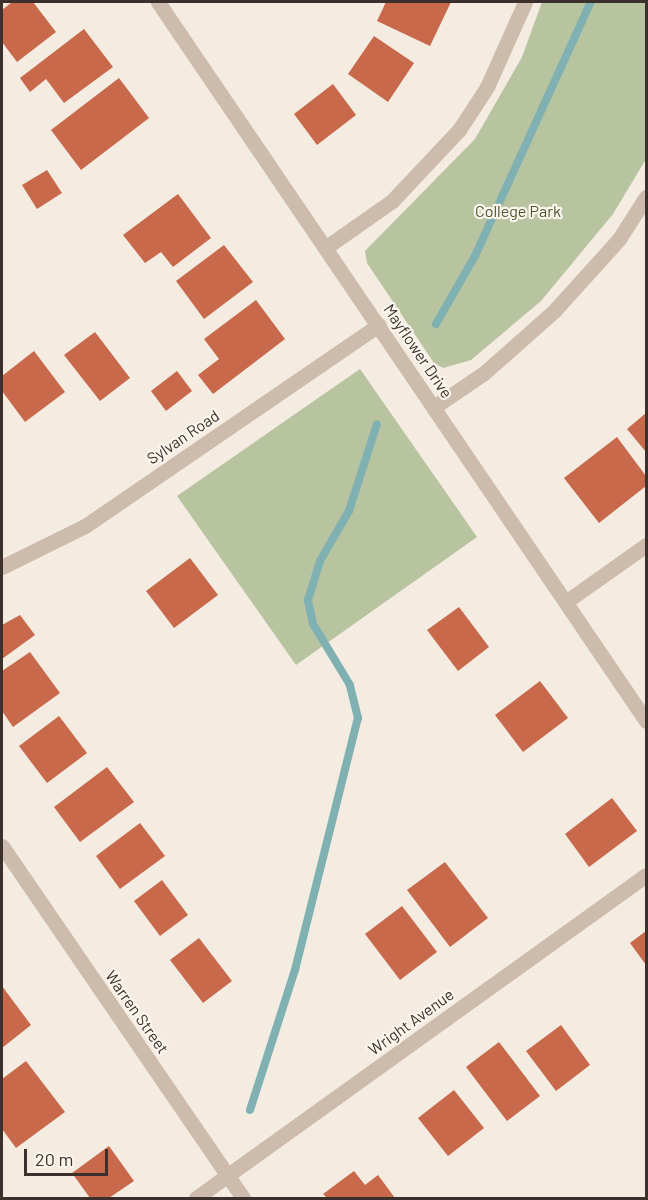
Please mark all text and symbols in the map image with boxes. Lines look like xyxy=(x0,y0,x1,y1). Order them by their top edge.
park label: College Park xyxy=(475,201,561,221)
street label: Mayflower Drive xyxy=(380,300,456,402)
street label: Sylvan Road xyxy=(143,406,223,468)
street label: Warren Street xyxy=(101,967,173,1057)
street label: Wright Avenue xyxy=(365,985,457,1059)
scale bar xyxy=(27,1137,111,1175)
text: 20 m xyxy=(35,1148,73,1170)

